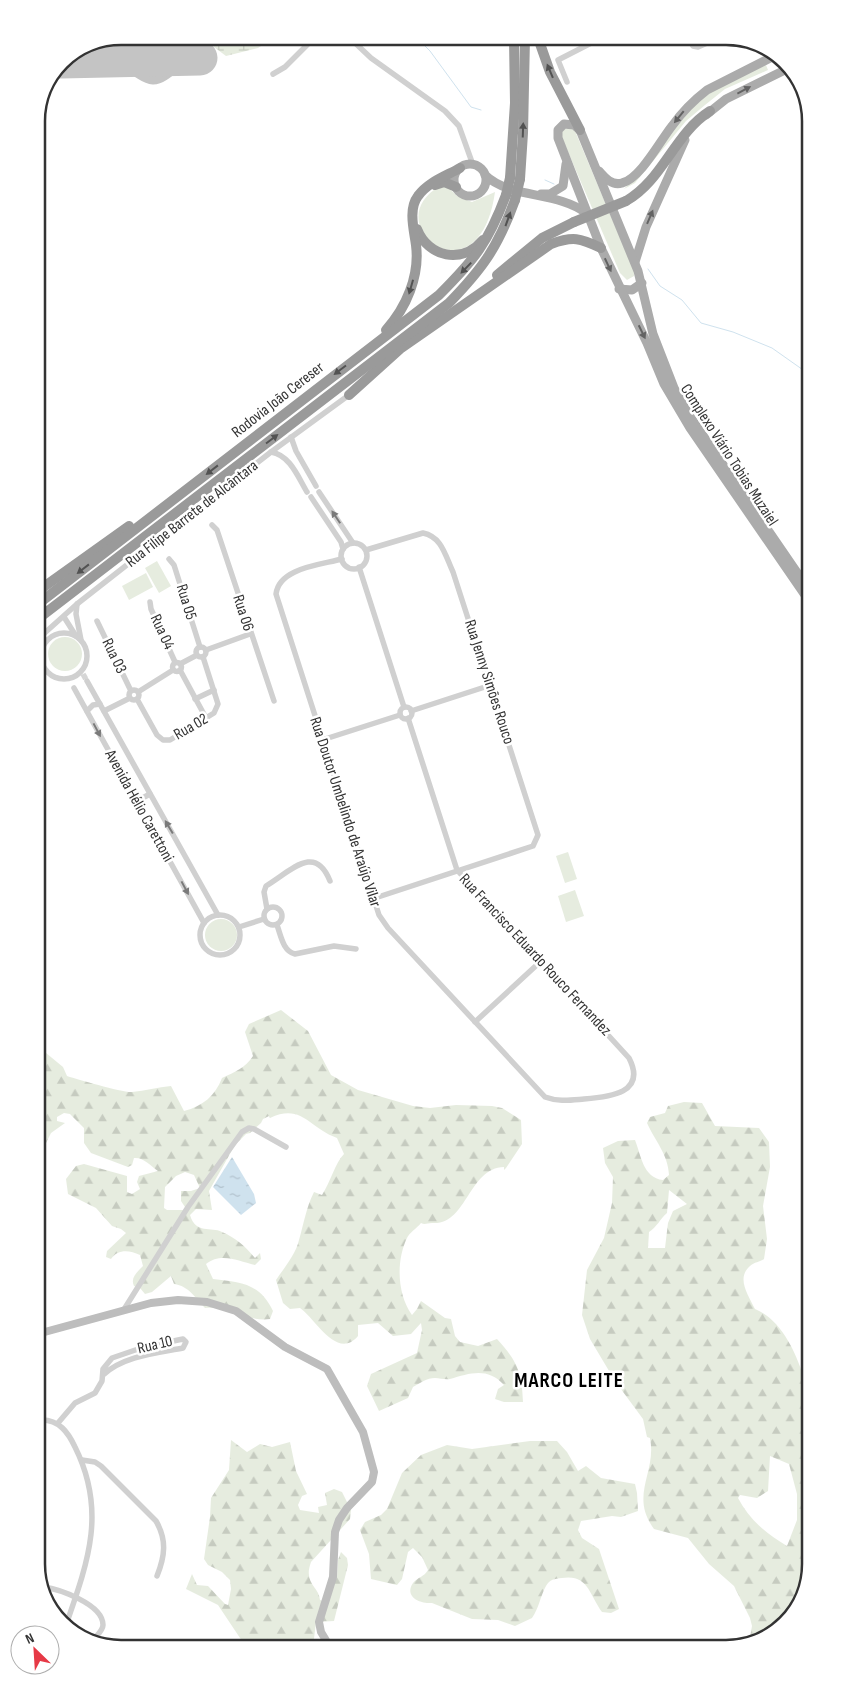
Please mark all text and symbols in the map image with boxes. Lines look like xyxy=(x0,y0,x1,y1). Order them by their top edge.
one-way arrow xyxy=(546,63,554,78)
one-way arrow xyxy=(736,86,751,94)
one-way arrow xyxy=(673,110,684,123)
one-way arrow xyxy=(519,122,527,138)
one-way arrow xyxy=(647,210,655,224)
one-way arrow xyxy=(505,212,512,227)
one-way arrow xyxy=(605,258,613,272)
one-way arrow xyxy=(460,262,472,274)
one-way arrow xyxy=(406,279,414,294)
one-way arrow xyxy=(638,325,646,339)
street label: Rodovia João Cereser xyxy=(228,358,328,442)
one-way arrow xyxy=(333,365,347,375)
street label: Complexo Viário Tobias Muzaiel xyxy=(676,381,782,529)
one-way arrow xyxy=(265,434,279,444)
street label: Rua Filipe Barrete de Alcântara xyxy=(122,456,262,572)
one-way arrow xyxy=(206,464,219,475)
one-way arrow xyxy=(331,511,341,524)
one-way arrow xyxy=(76,564,90,574)
street label: Rua 05 xyxy=(172,582,200,622)
street label: Rua 06 xyxy=(228,592,258,634)
street label: Rua 04 xyxy=(146,611,178,653)
street label: Rua Jenny Simões Rouco xyxy=(460,617,518,747)
street label: Rua 03 xyxy=(97,635,131,677)
street label: Rua 02 xyxy=(170,710,212,744)
street label: Rua Doutor Umbelindo de Araújo Vilar xyxy=(305,715,385,910)
one-way arrow xyxy=(93,724,102,737)
street label: Avenida Hélio Carettoni xyxy=(100,746,178,865)
one-way arrow xyxy=(165,820,174,833)
street label: Rua Francisco Eduardo Rouco Fernandez xyxy=(455,870,615,1040)
one-way arrow xyxy=(181,881,189,895)
street label: Rua 10 xyxy=(136,1332,174,1358)
district label: MARCO LEITE xyxy=(514,1368,624,1393)
north arrow xyxy=(10,1625,60,1675)
text: N xyxy=(23,1629,37,1648)

